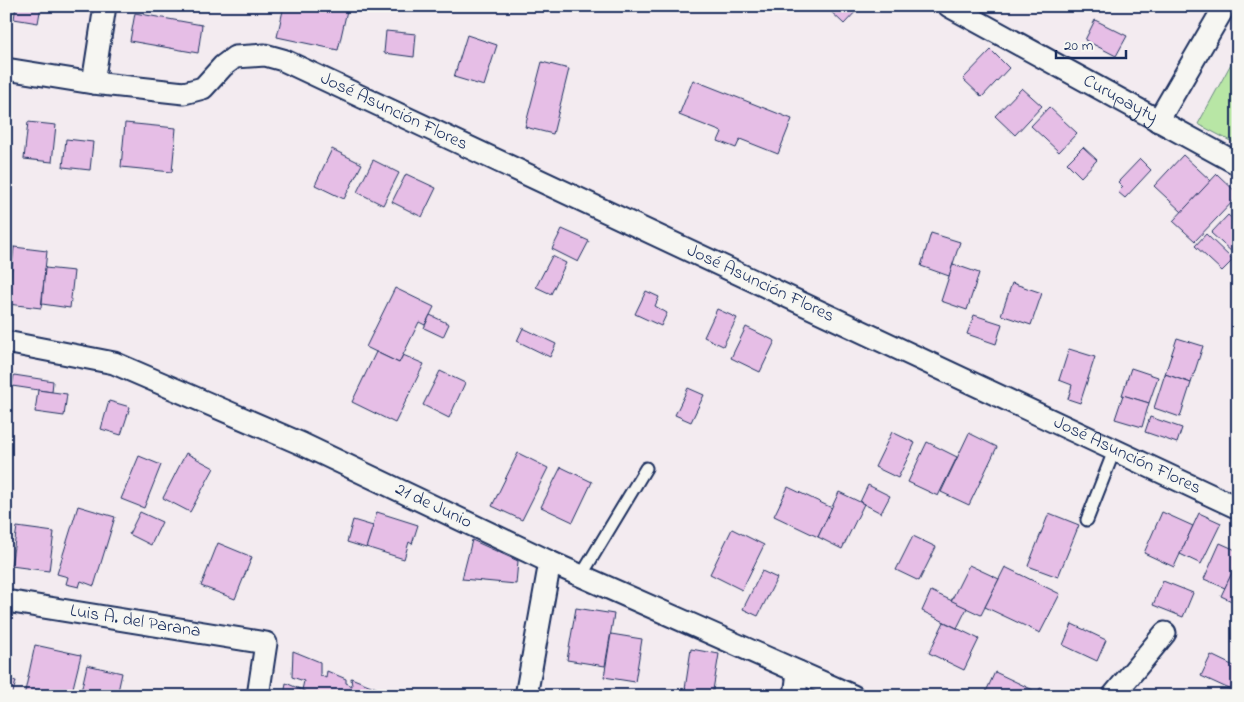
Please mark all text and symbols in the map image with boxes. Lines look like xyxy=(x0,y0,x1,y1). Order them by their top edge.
scale bar xyxy=(1056,28,1126,60)
text: 20 m xyxy=(1064,35,1094,57)
street label: José Asunción Flores xyxy=(316,66,472,158)
street label: Curupayty xyxy=(1078,69,1162,131)
street label: José Asunción Flores xyxy=(682,238,838,330)
street label: José Asunción Flores xyxy=(1049,410,1205,502)
street label: 21 de Junio xyxy=(390,477,476,536)
street label: Luis A. del Parana xyxy=(68,599,202,645)

